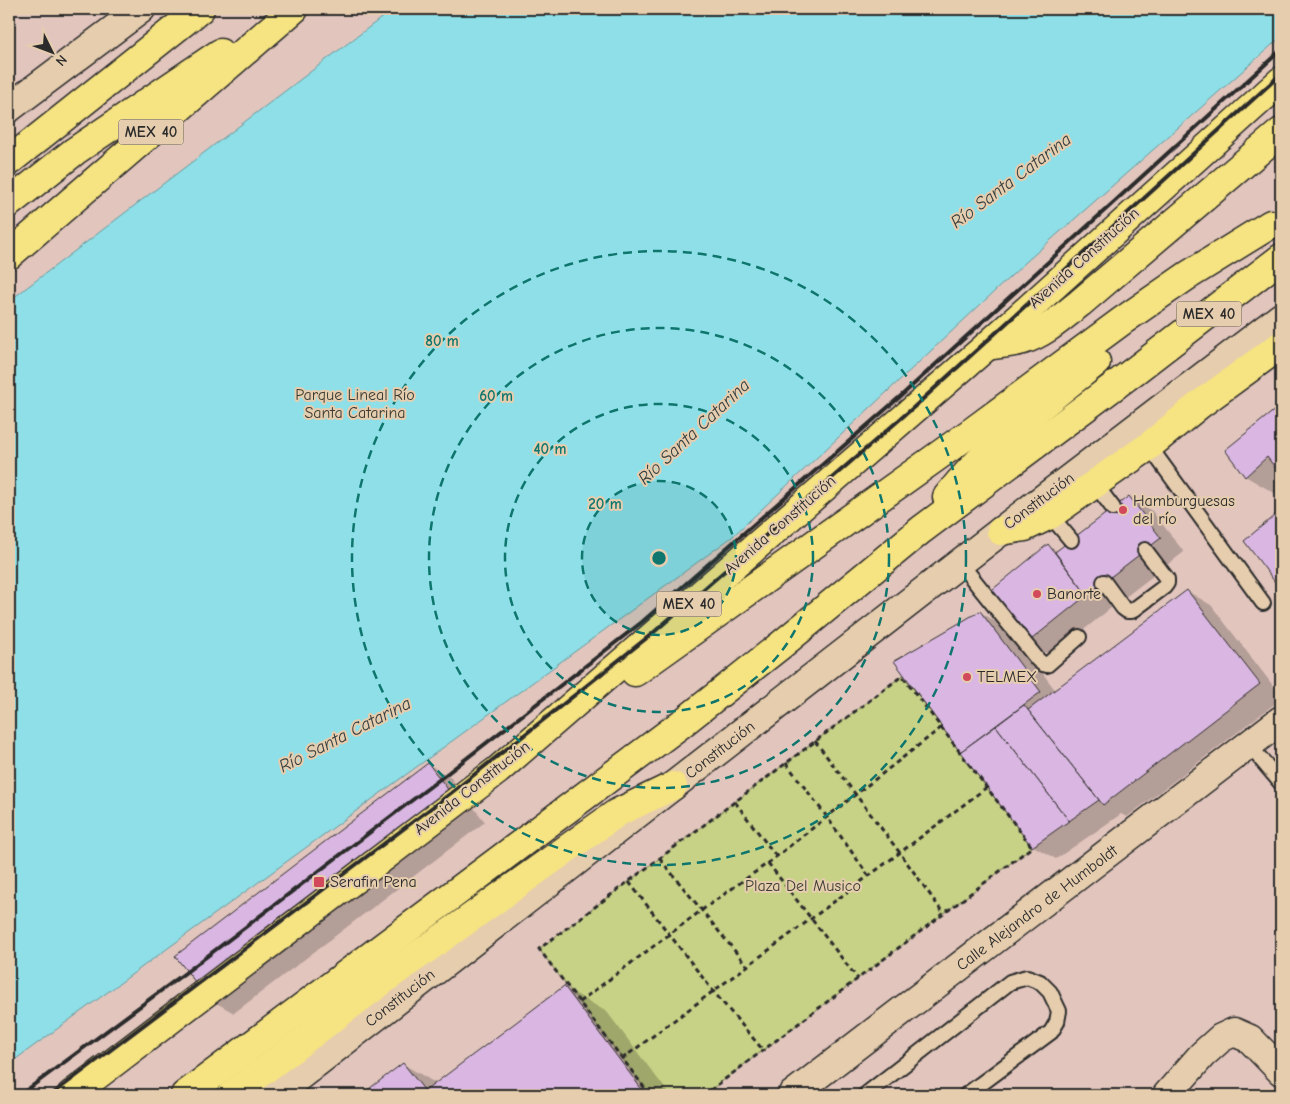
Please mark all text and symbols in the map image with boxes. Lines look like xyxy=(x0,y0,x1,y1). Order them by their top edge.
north arrow xyxy=(28,28,78,78)
text: N xyxy=(52,51,71,69)
road number: MEX 40 xyxy=(118,120,184,144)
water label: Río Santa Catarina xyxy=(947,129,1075,233)
street label: Avenida Constitución xyxy=(1025,204,1143,312)
road number: MEX 40 xyxy=(1176,302,1242,326)
text: 80 m xyxy=(425,332,459,350)
water label: Río Santa Catarina xyxy=(634,375,754,489)
park label: Parque Lineal Río Santa Catarina xyxy=(295,386,415,422)
text: 60 m xyxy=(479,387,513,405)
text: 40 m xyxy=(534,440,567,458)
street label: Constitución xyxy=(1000,469,1078,533)
street label: Avenida Constitución xyxy=(721,472,839,578)
place label: Hamburguesas del río xyxy=(1133,492,1235,528)
text: 20 m xyxy=(588,495,622,513)
marker: Hamburguesas del río xyxy=(1117,504,1129,516)
centre of rings xyxy=(650,549,668,567)
place label: Banorte xyxy=(1047,585,1101,603)
marker: Banorte xyxy=(1031,588,1043,600)
road number: MEX 40 xyxy=(656,592,722,616)
place label: TELMEX xyxy=(977,668,1037,686)
marker: TELMEX xyxy=(961,671,973,683)
water label: Río Santa Catarina xyxy=(276,693,414,777)
street label: Constitución xyxy=(682,717,758,783)
street label: Avenida Constitución xyxy=(411,737,533,839)
street label: Calle Alejandro de Humboldt xyxy=(953,841,1121,974)
place label: Serafin Pena xyxy=(330,873,417,891)
marker: Serafin Pena xyxy=(312,875,326,889)
park label: Plaza Del Musico xyxy=(745,877,861,895)
street label: Constitución xyxy=(362,965,438,1031)

